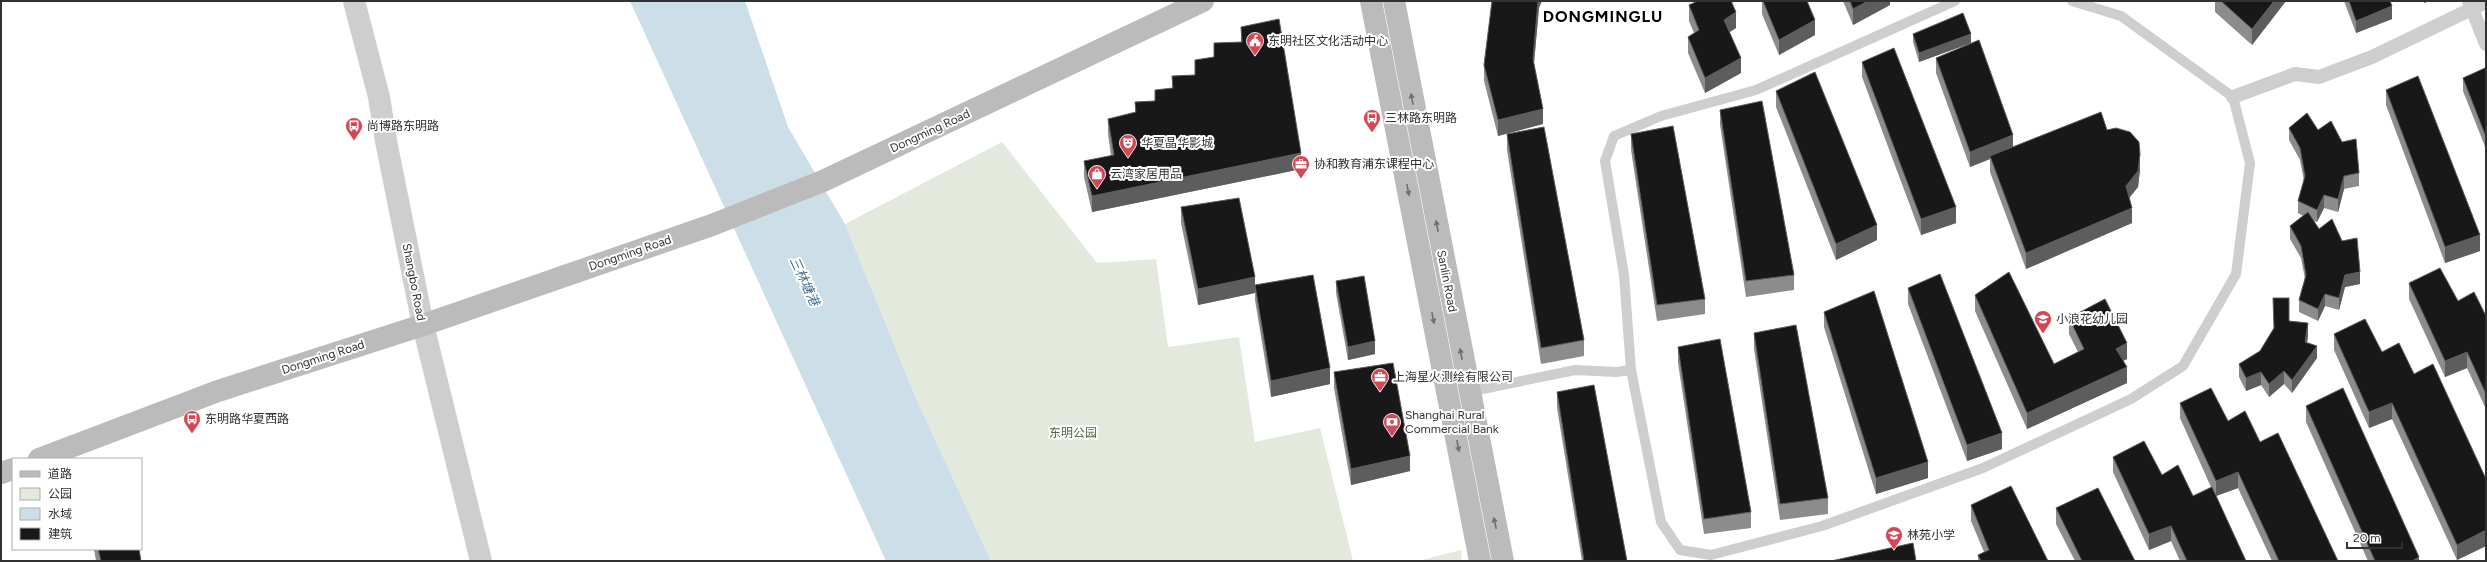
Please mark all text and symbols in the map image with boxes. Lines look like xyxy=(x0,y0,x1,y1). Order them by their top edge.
district label: DONGMINGLU xyxy=(1543,7,1663,26)
public building icon: 东明社区文化活动中心 xyxy=(1245,31,1265,56)
place label: 东明社区文化活动中心 xyxy=(1268,34,1388,48)
one-way arrow xyxy=(1409,93,1415,105)
street label: Dongming Road xyxy=(888,106,972,156)
bus stop icon: 三林路东明路 xyxy=(1362,108,1382,133)
place label: 三林路东明路 xyxy=(1385,111,1457,125)
bus stop icon: 尚博路东明路 xyxy=(344,116,364,141)
place label: 尚博路东明路 xyxy=(367,119,439,133)
theatre icon: 华夏晶华影城 xyxy=(1118,133,1138,158)
place label: 华夏晶华影城 xyxy=(1141,136,1213,150)
office icon: 协和教育浦东课程中心 xyxy=(1291,154,1311,179)
place label: 协和教育浦东课程中心 xyxy=(1314,157,1434,171)
shop icon: 云湾家居用品 xyxy=(1087,164,1107,189)
place label: 云湾家居用品 xyxy=(1110,167,1182,181)
one-way arrow xyxy=(1405,184,1411,197)
one-way arrow xyxy=(1434,220,1440,233)
street label: Dongming Road xyxy=(587,232,673,274)
street label: Shangbo Road xyxy=(400,242,428,322)
street label: Sanlin Road xyxy=(1434,249,1460,313)
water label: 三林塘港 xyxy=(787,254,823,310)
school or university icon: 小浪花幼儿园 xyxy=(2033,309,2053,334)
one-way arrow xyxy=(1430,312,1436,324)
place label: 小浪花幼儿园 xyxy=(2056,312,2128,326)
street label: Dongming Road xyxy=(280,337,366,377)
one-way arrow xyxy=(1458,348,1464,360)
office icon: 上海星火测绘有限公司 xyxy=(1370,367,1390,392)
place label: 上海星火测绘有限公司 xyxy=(1393,370,1513,384)
place label: Shanghai Rural Commercial Bank xyxy=(1405,408,1499,436)
bus stop icon: 东明路华夏西路 xyxy=(182,409,202,434)
place label: 东明路华夏西路 xyxy=(205,412,289,426)
bank icon: Shanghai Rural Commercial Bank xyxy=(1382,412,1402,437)
park label: 东明公园 xyxy=(1049,426,1097,440)
one-way arrow xyxy=(1455,440,1461,452)
legend xyxy=(12,458,142,550)
text: 道路 xyxy=(48,467,72,481)
text: 公园 xyxy=(48,487,72,501)
text: 水域 xyxy=(48,507,72,521)
one-way arrow xyxy=(1492,517,1498,529)
scale bar xyxy=(2347,524,2402,550)
school or university icon: 林苑小学 xyxy=(1884,525,1904,550)
text: 建筑 xyxy=(48,527,72,541)
place label: 林苑小学 xyxy=(1907,528,1955,542)
text: 20 m xyxy=(2353,531,2381,545)

